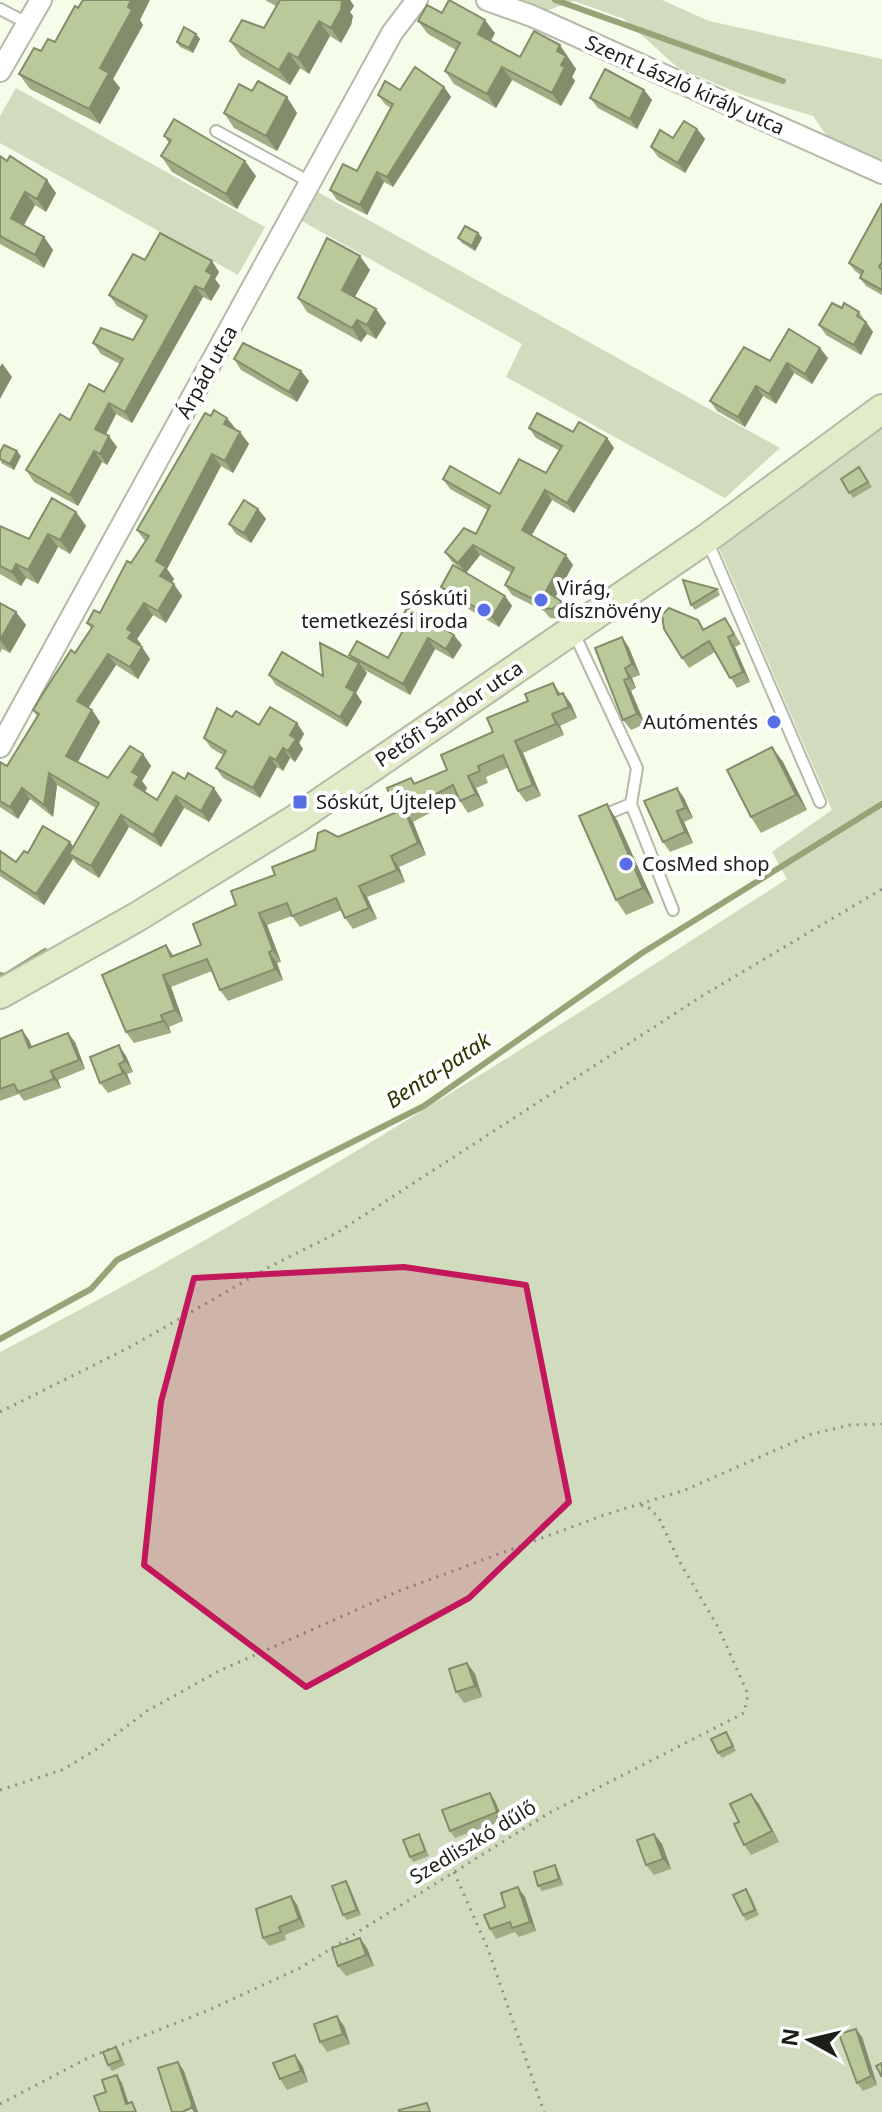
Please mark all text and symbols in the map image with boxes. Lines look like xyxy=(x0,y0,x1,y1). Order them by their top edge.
street label: Szent László király utca xyxy=(581,28,789,141)
street label: Árpád utca xyxy=(170,320,243,423)
place label: Virág, dísznövény xyxy=(557,574,662,624)
place label: Sóskúti temetkezési iroda xyxy=(301,584,468,634)
marker: Virág, dísznövény xyxy=(532,591,550,609)
marker: Sóskúti temetkezési iroda xyxy=(475,601,493,619)
street label: Petőfi Sándor utca xyxy=(370,654,528,773)
place label: Autómentés xyxy=(643,708,758,735)
marker: Autómentés xyxy=(765,713,783,731)
place label: Sóskút, Újtelep xyxy=(316,788,457,815)
marker: Sóskút, Újtelep xyxy=(291,793,309,811)
place label: CosMed shop xyxy=(642,850,770,877)
marker: CosMed shop xyxy=(617,855,635,873)
water label: Benta-patak xyxy=(379,1023,497,1114)
street label: Szedliszkó dűlő xyxy=(404,1793,541,1890)
north arrow xyxy=(770,2000,850,2080)
text: N xyxy=(773,2026,805,2048)

